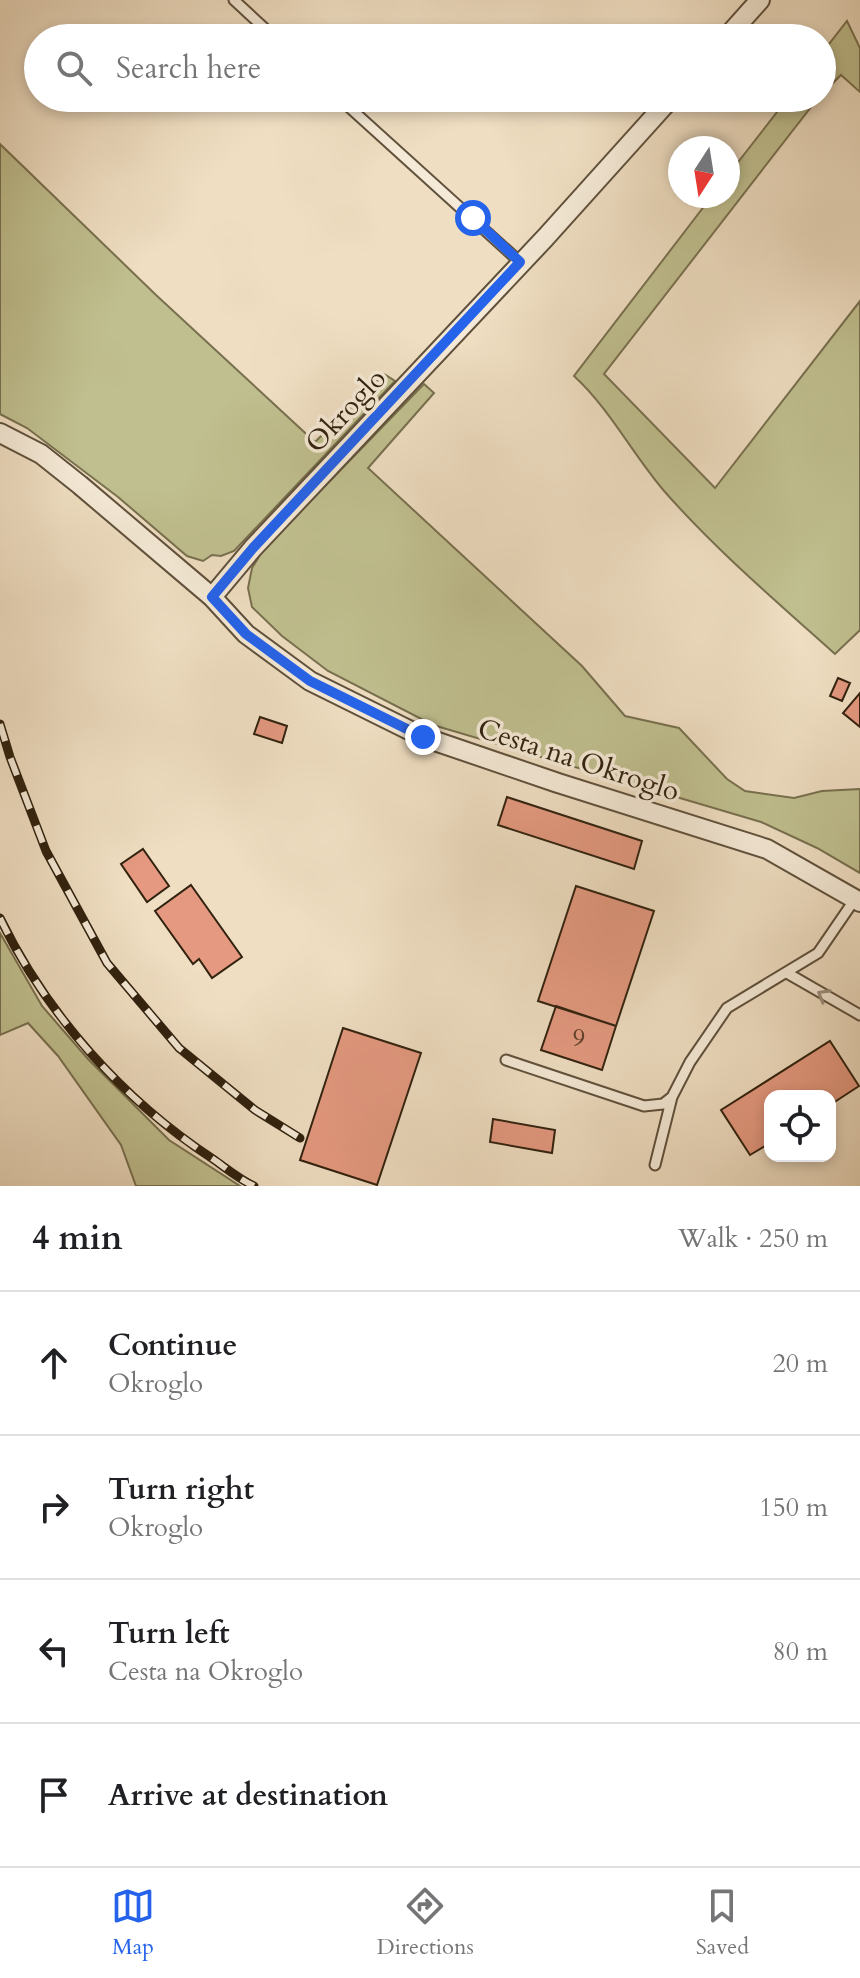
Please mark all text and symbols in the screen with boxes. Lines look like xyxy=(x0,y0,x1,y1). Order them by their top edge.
search box xyxy=(24,24,836,112)
icon: search xyxy=(52,46,96,90)
text: Search here xyxy=(116,48,261,89)
north arrow xyxy=(668,136,740,208)
route start xyxy=(455,200,491,236)
street label: Okroglo xyxy=(297,360,395,461)
street label: Cesta na Okroglo xyxy=(473,709,684,810)
route end xyxy=(405,719,441,755)
one-way arrow xyxy=(817,989,832,1005)
house number: 9 xyxy=(573,1022,585,1055)
map controls xyxy=(764,1090,836,1162)
button: locate xyxy=(764,1090,836,1162)
text: 4 min xyxy=(32,1215,123,1261)
text: Walk · 250 m xyxy=(678,1221,828,1256)
text: Continue xyxy=(108,1325,237,1366)
icon: ahead xyxy=(32,1341,76,1385)
text: 20 m xyxy=(772,1346,828,1381)
text: Okroglo xyxy=(108,1366,203,1401)
text: Turn right xyxy=(108,1469,254,1510)
icon: right xyxy=(32,1485,76,1529)
text: 150 m xyxy=(759,1490,828,1525)
text: Okroglo xyxy=(108,1510,203,1545)
text: Turn left xyxy=(108,1613,230,1654)
icon: left xyxy=(32,1629,76,1673)
text: 80 m xyxy=(772,1634,828,1669)
text: Cesta na Okroglo xyxy=(108,1654,303,1689)
icon: arrive xyxy=(32,1773,76,1817)
text: Arrive at destination xyxy=(108,1775,388,1816)
tab: Map xyxy=(111,1884,155,1962)
tab: Directions xyxy=(377,1884,474,1962)
tab: Saved xyxy=(696,1884,749,1962)

